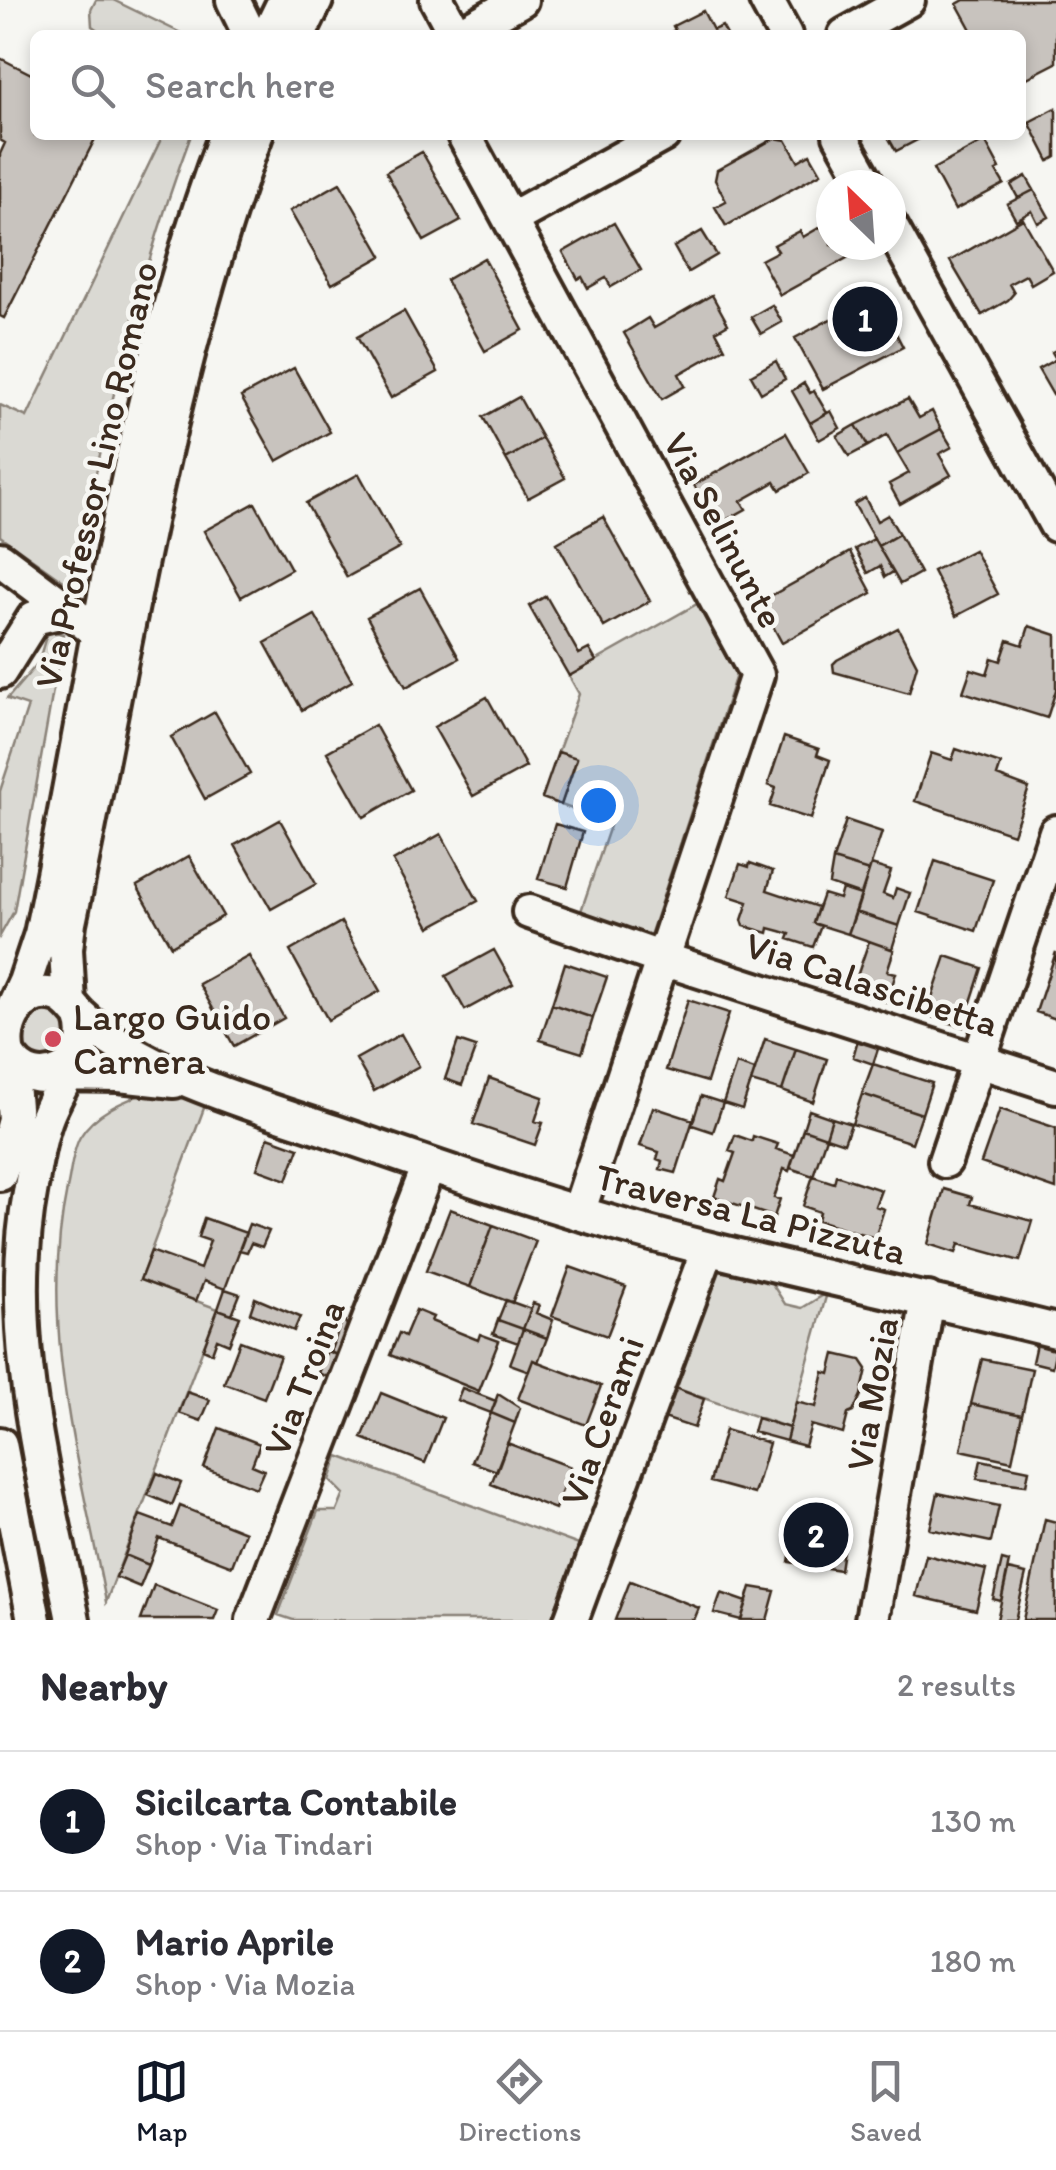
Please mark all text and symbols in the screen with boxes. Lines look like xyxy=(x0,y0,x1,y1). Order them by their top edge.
search box xyxy=(30,30,1026,140)
icon: search xyxy=(65,58,120,113)
text: Search here xyxy=(145,62,336,108)
north arrow xyxy=(816,170,906,260)
street label: Via Professor Lino Romano xyxy=(24,257,168,693)
pin: 1 xyxy=(832,282,898,356)
street label: Via Selinunte xyxy=(653,424,795,636)
your location xyxy=(573,780,624,831)
street label: Via Calascibetta xyxy=(740,921,1005,1047)
place label: Largo Guido Carnera xyxy=(73,994,271,1084)
marker: Largo Guido Carnera xyxy=(42,1028,64,1050)
street label: Traversa La Pizzuta xyxy=(591,1153,911,1275)
street label: Via Troina xyxy=(253,1293,355,1463)
street label: Via Mozia xyxy=(836,1313,908,1475)
street label: Via Cerami xyxy=(550,1330,654,1512)
pin: 2 xyxy=(784,1498,848,1572)
text: Nearby xyxy=(40,1660,167,1711)
text: 2 results xyxy=(897,1666,1016,1704)
text: Sicilcarta Contabile xyxy=(135,1779,457,1825)
text: 1 xyxy=(65,1802,80,1840)
text: 130 m xyxy=(930,1802,1016,1840)
text: Shop · Via Tindari xyxy=(135,1825,373,1863)
text: Mario Aprile xyxy=(135,1919,334,1965)
text: 2 xyxy=(64,1942,81,1980)
text: 180 m xyxy=(930,1942,1016,1980)
text: Shop · Via Mozia xyxy=(135,1965,355,2003)
tab: Map xyxy=(134,2054,189,2148)
tab: Directions xyxy=(458,2054,581,2148)
tab: Saved xyxy=(850,2054,922,2148)

